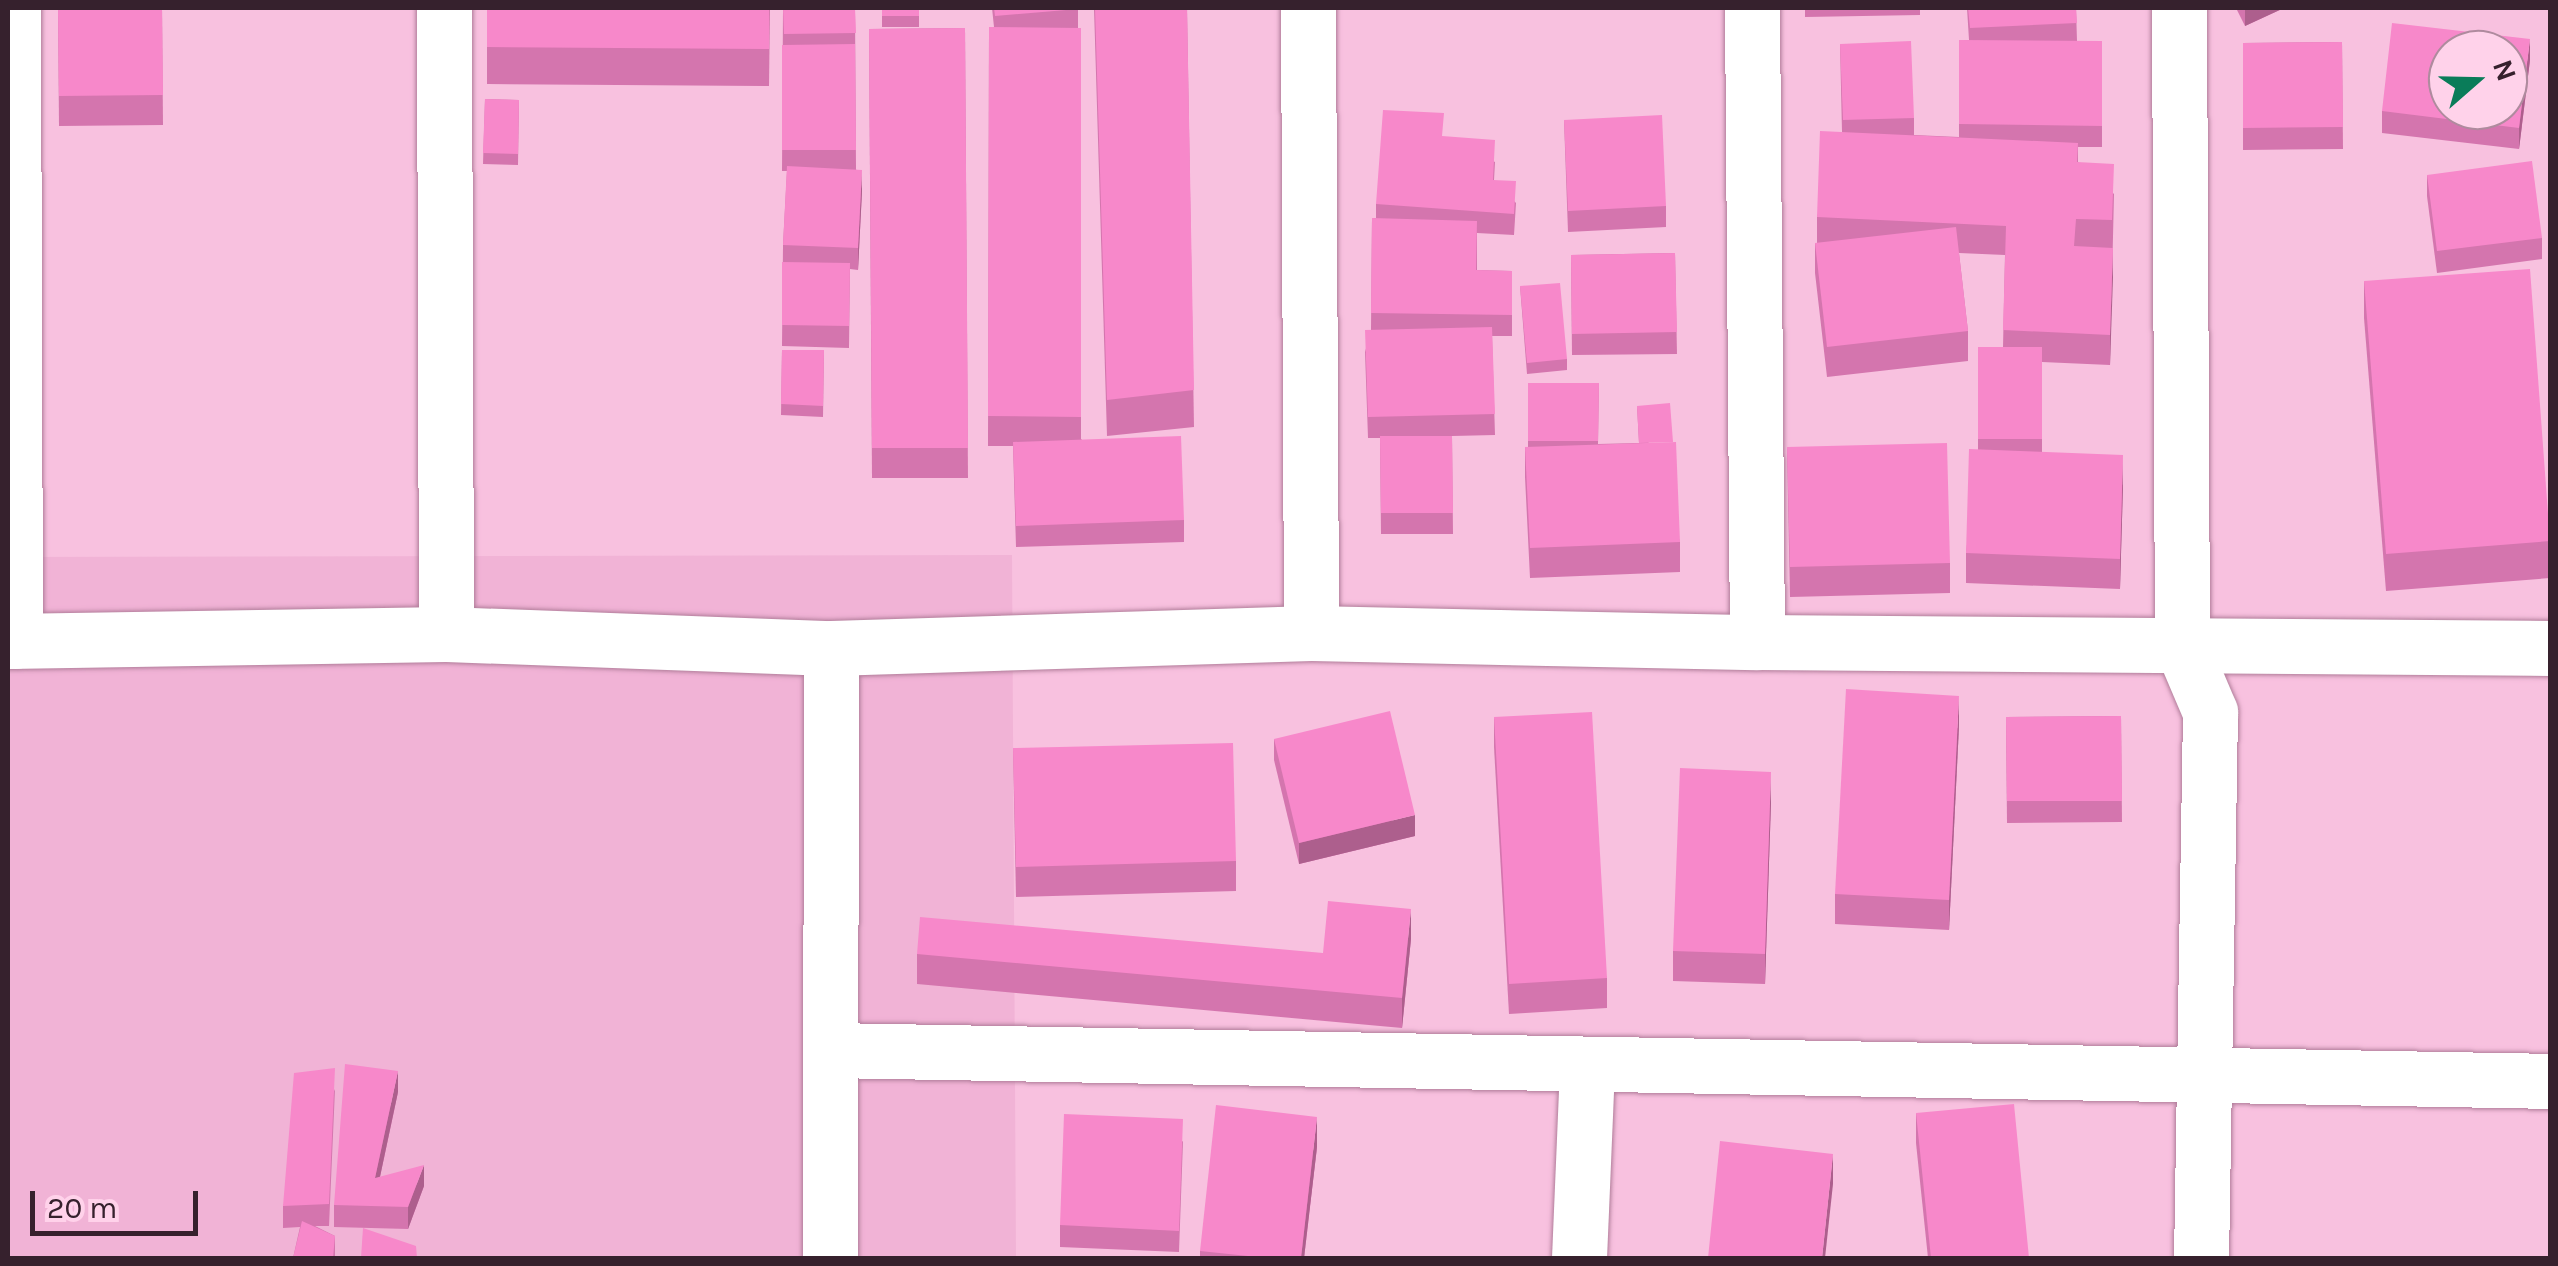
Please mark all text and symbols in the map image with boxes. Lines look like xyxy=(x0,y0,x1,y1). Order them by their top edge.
north arrow xyxy=(2428,30,2528,130)
text: N xyxy=(2486,55,2524,85)
scale bar xyxy=(35,1171,202,1233)
text: 20 m xyxy=(47,1190,117,1226)

